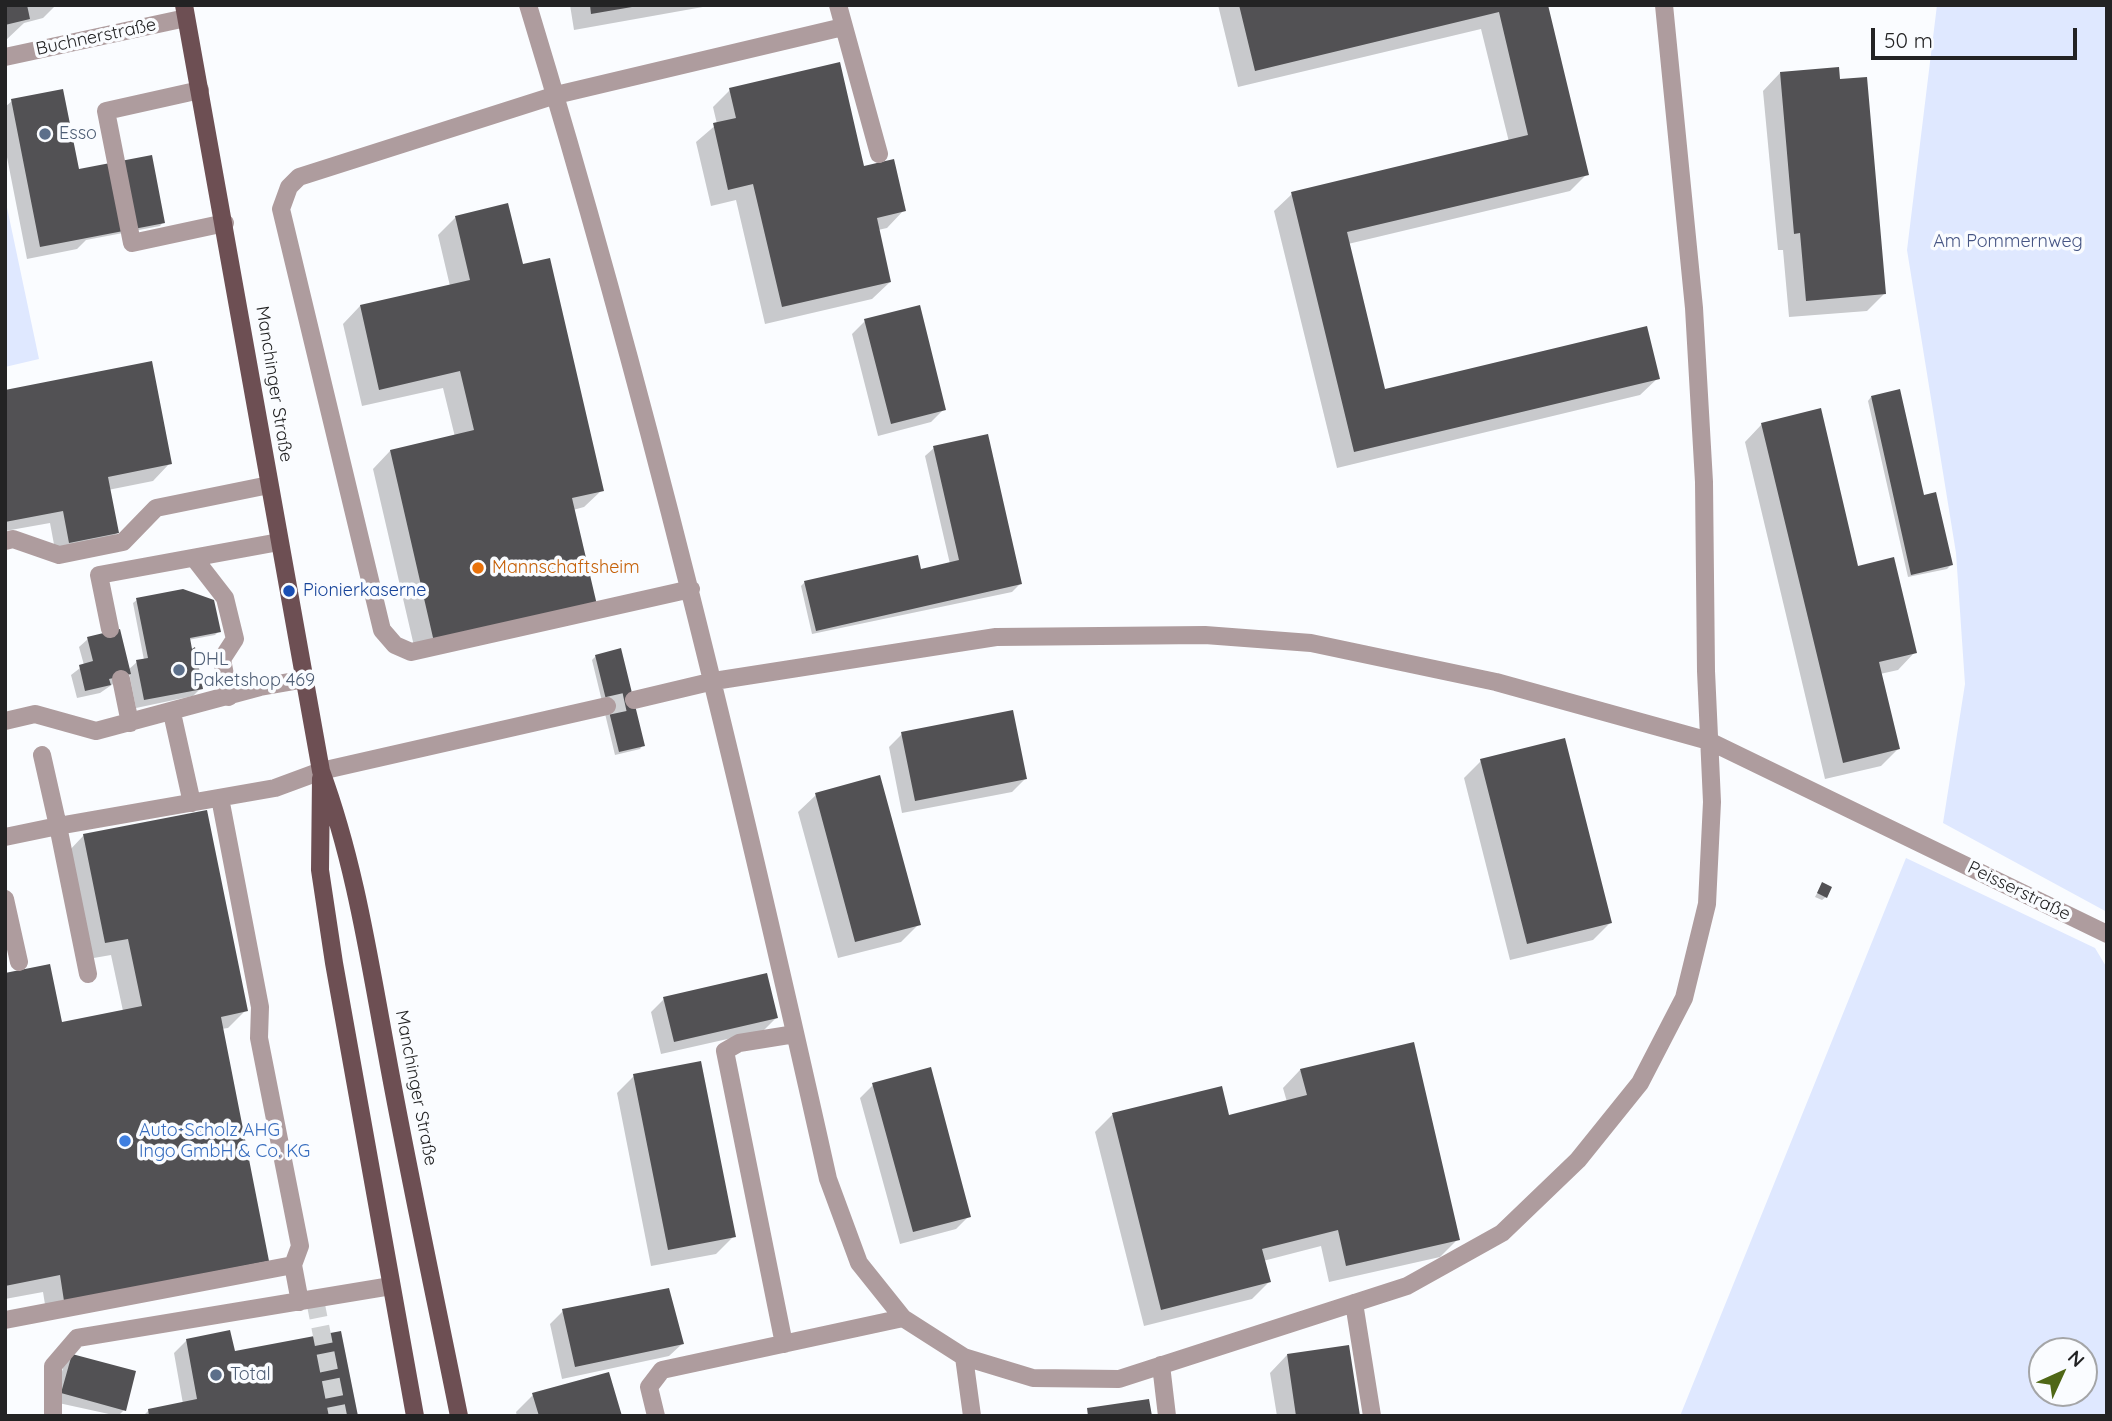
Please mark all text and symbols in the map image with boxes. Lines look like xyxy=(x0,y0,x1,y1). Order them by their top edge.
street label: Buchnerstraße xyxy=(34,14,158,60)
scale bar xyxy=(1874,14,2080,58)
text: 50 m xyxy=(1884,27,1933,53)
place label: Esso xyxy=(59,123,97,145)
marker: Esso xyxy=(37,126,53,142)
park label: Am Pommernweg xyxy=(1933,231,2083,253)
street label: Manchinger Straße xyxy=(251,304,297,464)
place label: Mannschaftsheim xyxy=(492,557,640,579)
marker: Mannschaftsheim xyxy=(470,560,486,576)
place label: Pionierkaserne xyxy=(303,580,426,602)
marker: Pionierkaserne xyxy=(281,583,297,599)
place label: DHL Paketshop 469 xyxy=(193,649,315,692)
marker: DHL Paketshop 469 xyxy=(171,662,187,678)
street label: Peisserstraße xyxy=(1964,857,2074,925)
street label: Manchinger Straße xyxy=(390,1008,442,1168)
place label: Auto-Scholz AHG Ingo GmbH & Co. KG xyxy=(139,1120,310,1162)
marker: Auto-Scholz AHG Ingo GmbH & Co. KG xyxy=(117,1133,133,1149)
north arrow xyxy=(2028,1337,2098,1407)
text: N xyxy=(2063,1345,2090,1372)
place label: Total xyxy=(230,1364,271,1386)
marker: Total xyxy=(208,1367,224,1383)

